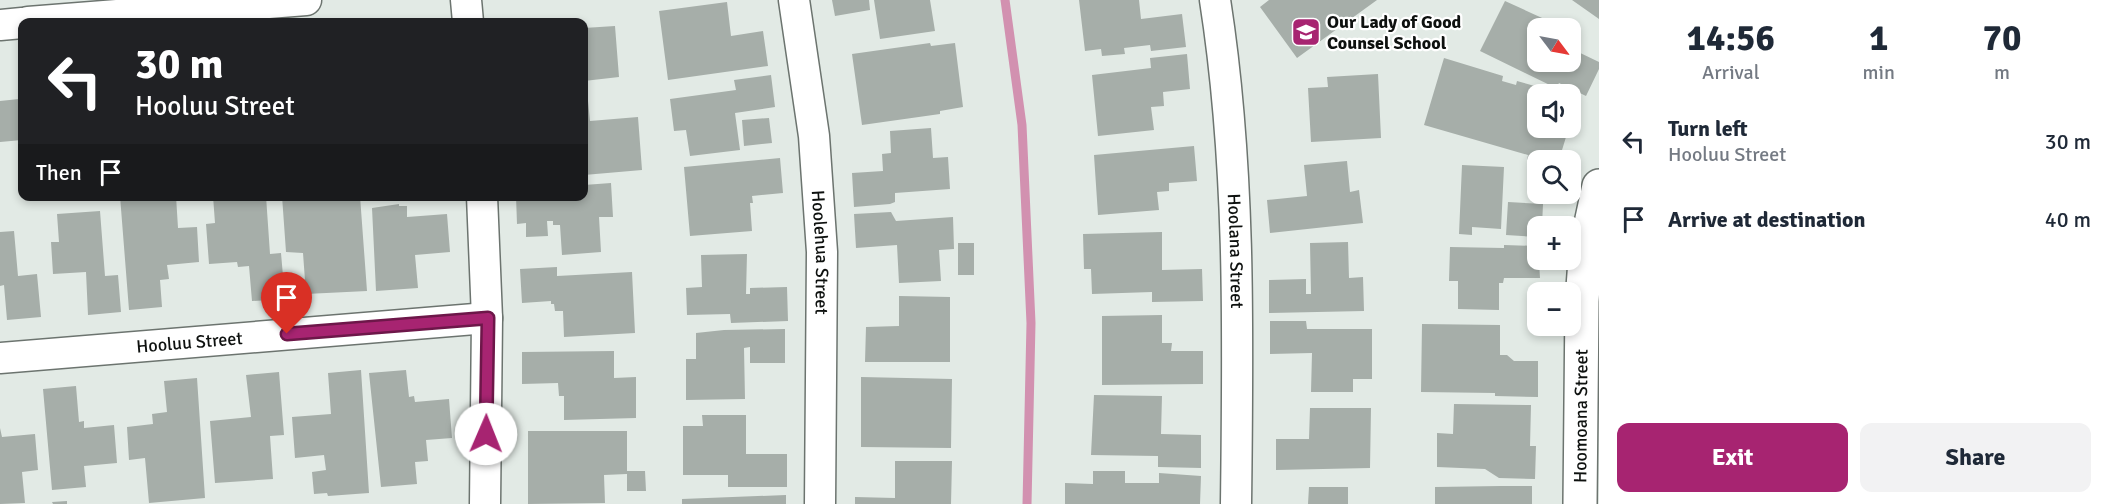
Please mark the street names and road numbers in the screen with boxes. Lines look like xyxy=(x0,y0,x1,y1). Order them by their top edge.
street label: Hoolehua Street xyxy=(807,189,833,315)
street label: Hoolana Street xyxy=(1223,193,1248,309)
street label: Hooluu Street xyxy=(135,327,243,358)
street label: Hoomoana Street xyxy=(1569,349,1593,483)

